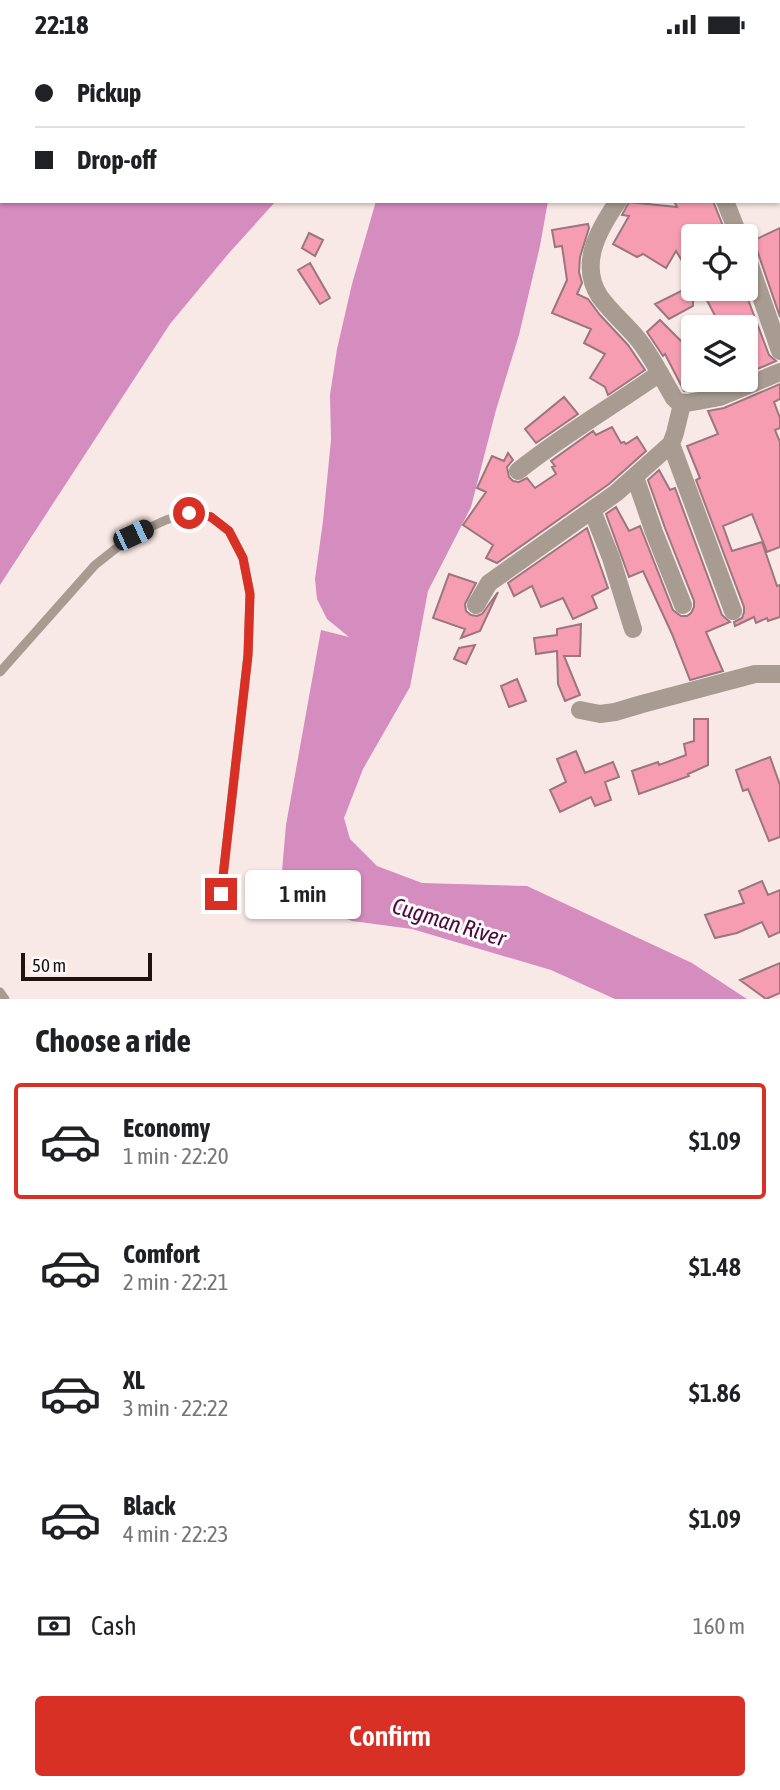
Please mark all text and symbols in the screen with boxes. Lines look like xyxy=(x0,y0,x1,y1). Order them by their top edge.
text: 22:18 xyxy=(35,10,89,40)
text: Pickup xyxy=(77,78,141,108)
text: Drop-off xyxy=(77,145,157,175)
map controls xyxy=(681,224,758,392)
button: locate xyxy=(681,224,758,301)
button: layers xyxy=(681,315,758,392)
route start xyxy=(173,497,205,529)
car xyxy=(110,517,157,553)
callout: 1 min xyxy=(246,869,361,919)
route end xyxy=(205,878,237,910)
text: 1 min xyxy=(280,881,326,907)
water label: Cugman River xyxy=(389,892,510,952)
scale bar xyxy=(21,950,152,982)
text: 50 m xyxy=(32,954,66,976)
text: Choose a ride xyxy=(35,1022,191,1059)
icon: car xyxy=(39,1110,102,1173)
text: Economy xyxy=(123,1113,210,1143)
text: $1.09 xyxy=(689,1126,741,1156)
text: 1 min · 22:20 xyxy=(123,1143,229,1169)
icon: car xyxy=(39,1236,102,1299)
text: Comfort xyxy=(123,1239,200,1269)
text: $1.48 xyxy=(689,1252,741,1282)
text: 2 min · 22:21 xyxy=(123,1269,229,1295)
icon: car xyxy=(39,1362,102,1425)
text: XL xyxy=(123,1365,145,1395)
text: $1.86 xyxy=(689,1378,741,1408)
text: 3 min · 22:22 xyxy=(123,1395,229,1421)
icon: car xyxy=(39,1488,102,1551)
text: Black xyxy=(123,1491,175,1521)
text: $1.09 xyxy=(689,1504,741,1534)
text: 4 min · 22:23 xyxy=(123,1521,229,1547)
icon: cash xyxy=(35,1607,73,1645)
text: Cash xyxy=(91,1611,137,1641)
text: 160 m xyxy=(693,1613,745,1639)
button: Confirm xyxy=(35,1696,745,1776)

